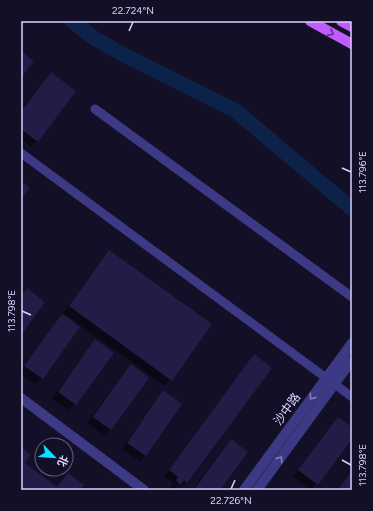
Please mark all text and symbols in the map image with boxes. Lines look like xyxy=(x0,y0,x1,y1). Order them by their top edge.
text: 22.724°N xyxy=(112,4,154,17)
one-way arrow xyxy=(327,28,334,35)
text: 113.796°E xyxy=(356,151,369,193)
text: 113.798°E xyxy=(5,290,18,332)
street label: 沙中路 xyxy=(271,390,303,428)
one-way arrow xyxy=(310,392,317,399)
north arrow xyxy=(34,437,74,477)
text: 113.798°E xyxy=(356,444,369,486)
text: 北 xyxy=(54,453,71,469)
one-way arrow xyxy=(275,456,282,463)
text: 22.726°N xyxy=(210,494,252,507)

